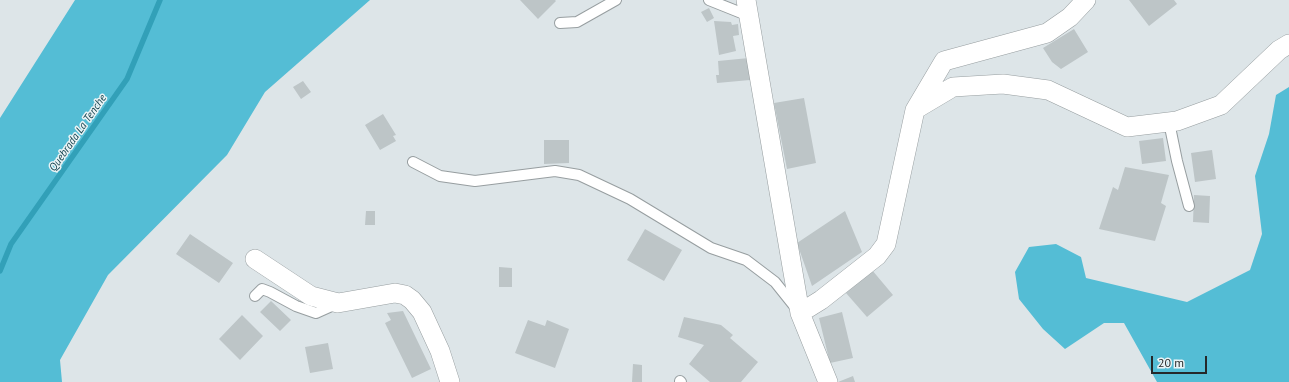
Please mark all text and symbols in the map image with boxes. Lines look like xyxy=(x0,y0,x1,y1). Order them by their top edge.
water label: Quebrada La Tenche xyxy=(47,92,109,174)
scale bar xyxy=(1153,348,1209,374)
text: 20 m xyxy=(1158,355,1184,370)

